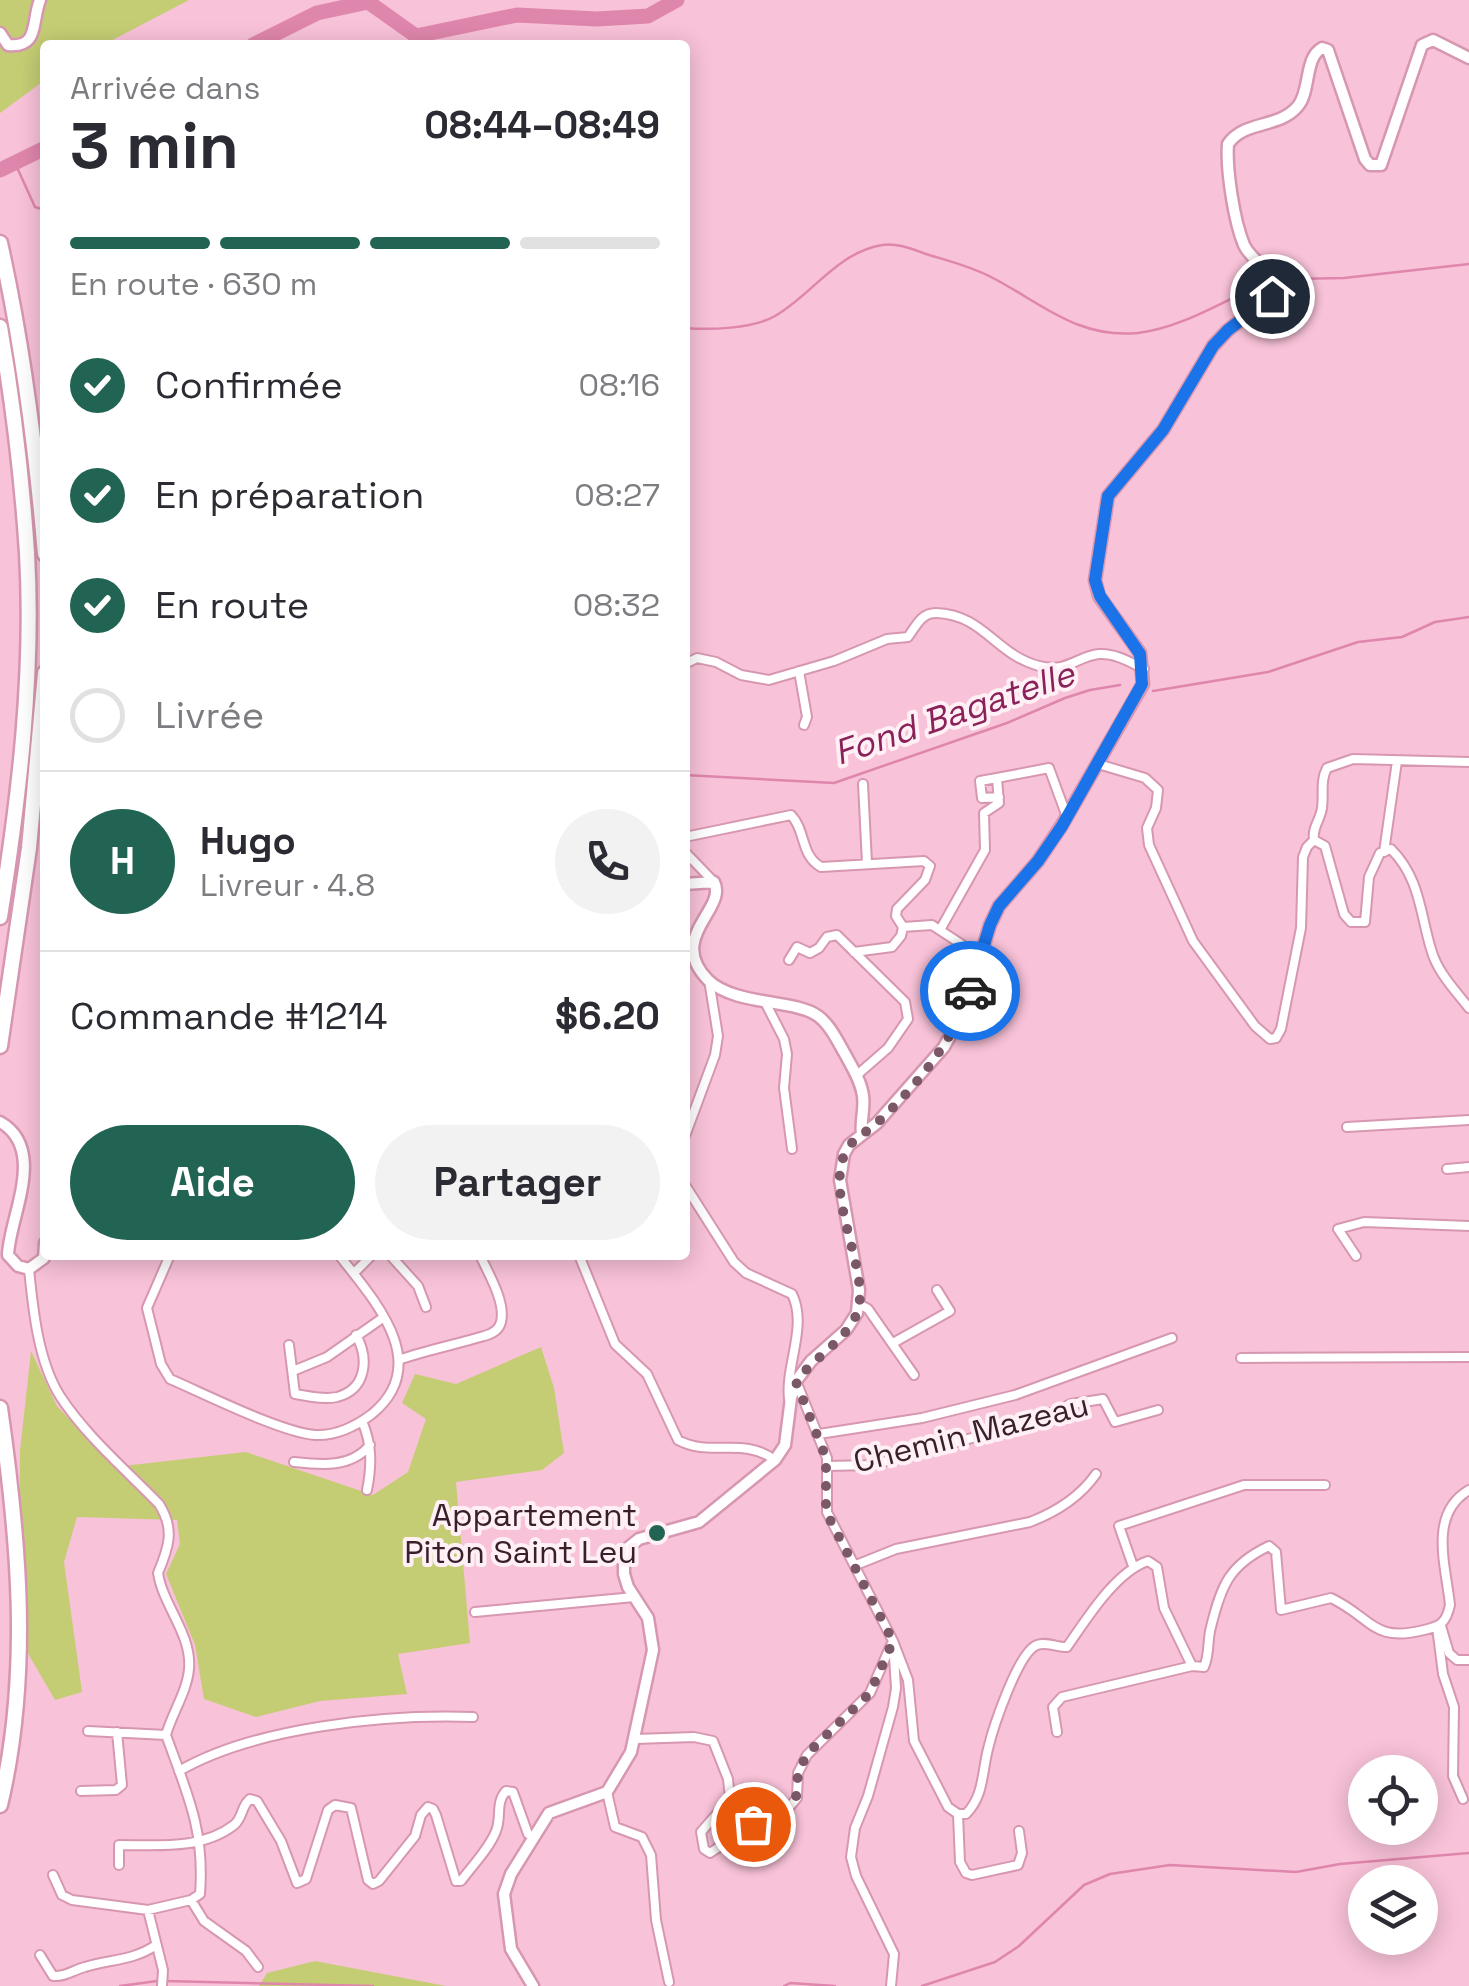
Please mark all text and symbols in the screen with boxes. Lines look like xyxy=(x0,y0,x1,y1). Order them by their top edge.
text: Arrivée dans xyxy=(70,68,260,108)
text: 08:44–08:49 xyxy=(424,101,660,149)
text: 3 min xyxy=(70,104,239,187)
pin xyxy=(1230,254,1315,339)
text: En route · 630 m xyxy=(70,264,317,304)
icon: home xyxy=(1245,269,1300,324)
icon: check xyxy=(70,358,125,413)
text: Confirmée xyxy=(155,361,343,409)
text: 08:16 xyxy=(578,365,660,405)
icon: check xyxy=(70,468,125,523)
text: En préparation xyxy=(155,471,424,519)
text: 08:27 xyxy=(574,475,660,515)
icon: check xyxy=(70,578,125,633)
text: En route xyxy=(155,581,309,629)
text: 08:32 xyxy=(573,585,660,625)
water label: Fond Bagatelle xyxy=(828,651,1081,775)
text: Livrée xyxy=(155,691,264,739)
button: phone xyxy=(555,809,660,914)
text: Hugo xyxy=(200,817,296,865)
text: H xyxy=(110,837,135,885)
text: Livreur · 4.8 xyxy=(200,865,375,905)
courier xyxy=(920,941,1020,1041)
icon: car xyxy=(943,964,998,1019)
text: Commande #1214 xyxy=(70,992,387,1040)
text: $6.20 xyxy=(555,992,660,1040)
button: Aide xyxy=(70,1125,355,1240)
button: Partager xyxy=(375,1125,660,1240)
street label: Chemin Mazeau xyxy=(849,1384,1093,1482)
place label: Appartement Piton Saint Leu xyxy=(404,1495,637,1572)
marker: Appartement Piton Saint Leu xyxy=(646,1522,668,1544)
map controls xyxy=(1348,1755,1438,1955)
button: locate xyxy=(1348,1755,1438,1845)
pin xyxy=(711,1782,796,1867)
icon: bag xyxy=(726,1797,781,1852)
button: layers xyxy=(1348,1865,1438,1955)

